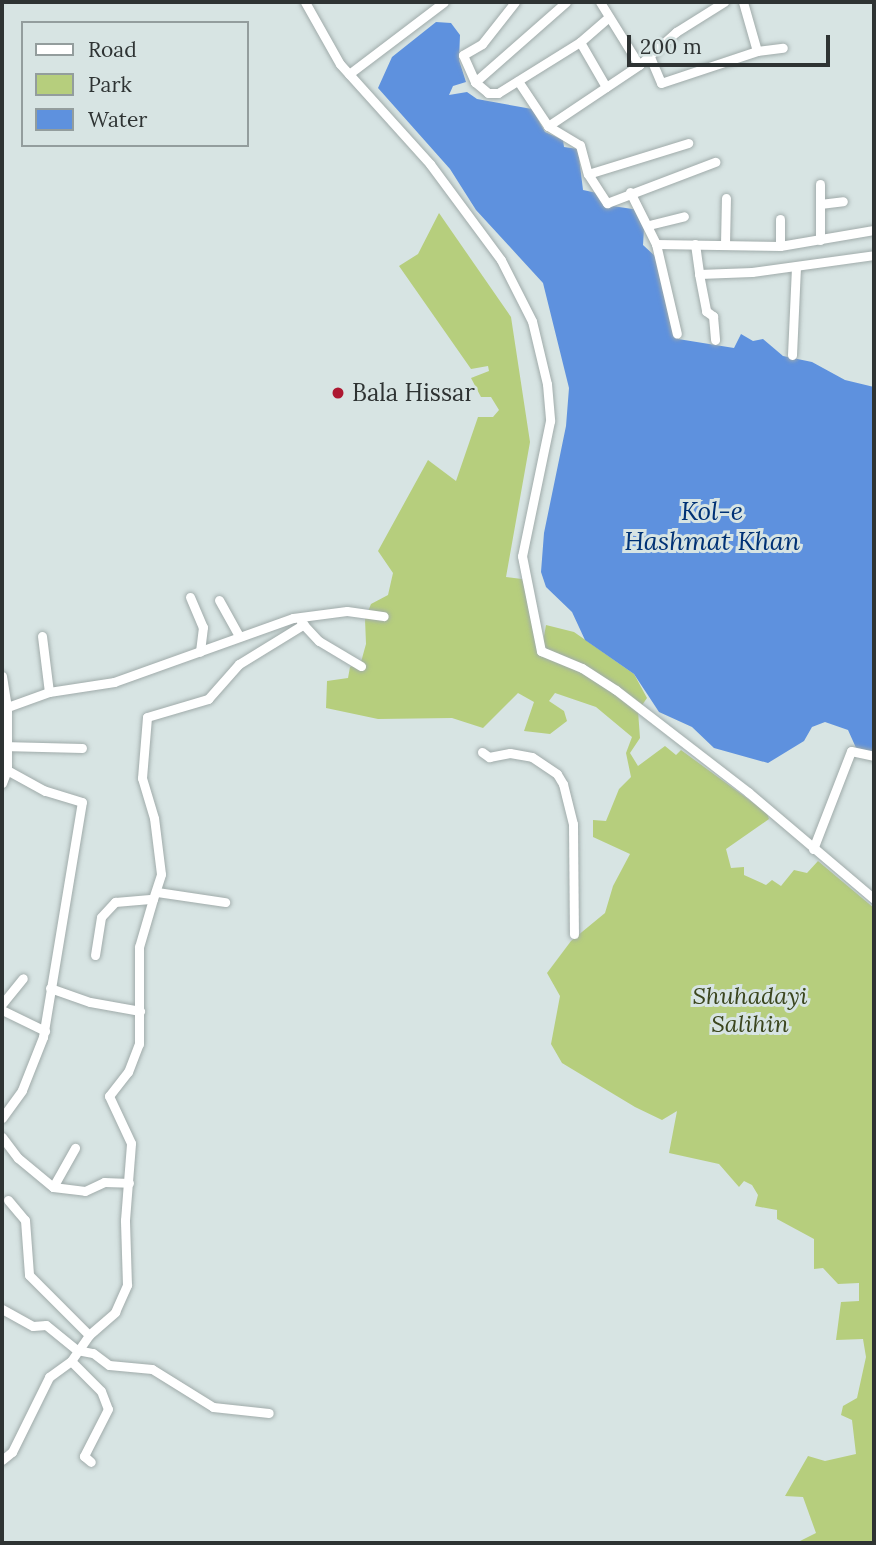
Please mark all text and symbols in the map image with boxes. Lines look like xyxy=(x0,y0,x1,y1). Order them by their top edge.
legend xyxy=(21,21,248,147)
scale bar xyxy=(631,21,834,65)
text: 200 m xyxy=(640,33,702,60)
text: Road xyxy=(88,36,137,63)
text: Park xyxy=(88,71,132,98)
text: Water xyxy=(88,106,147,133)
place label: Bala Hissar xyxy=(352,379,475,407)
marker: Bala Hissar xyxy=(330,385,346,401)
water label: Kol-e Hashmat Khan xyxy=(624,495,800,556)
park label: Shuhadayi Salihin xyxy=(692,982,808,1038)

